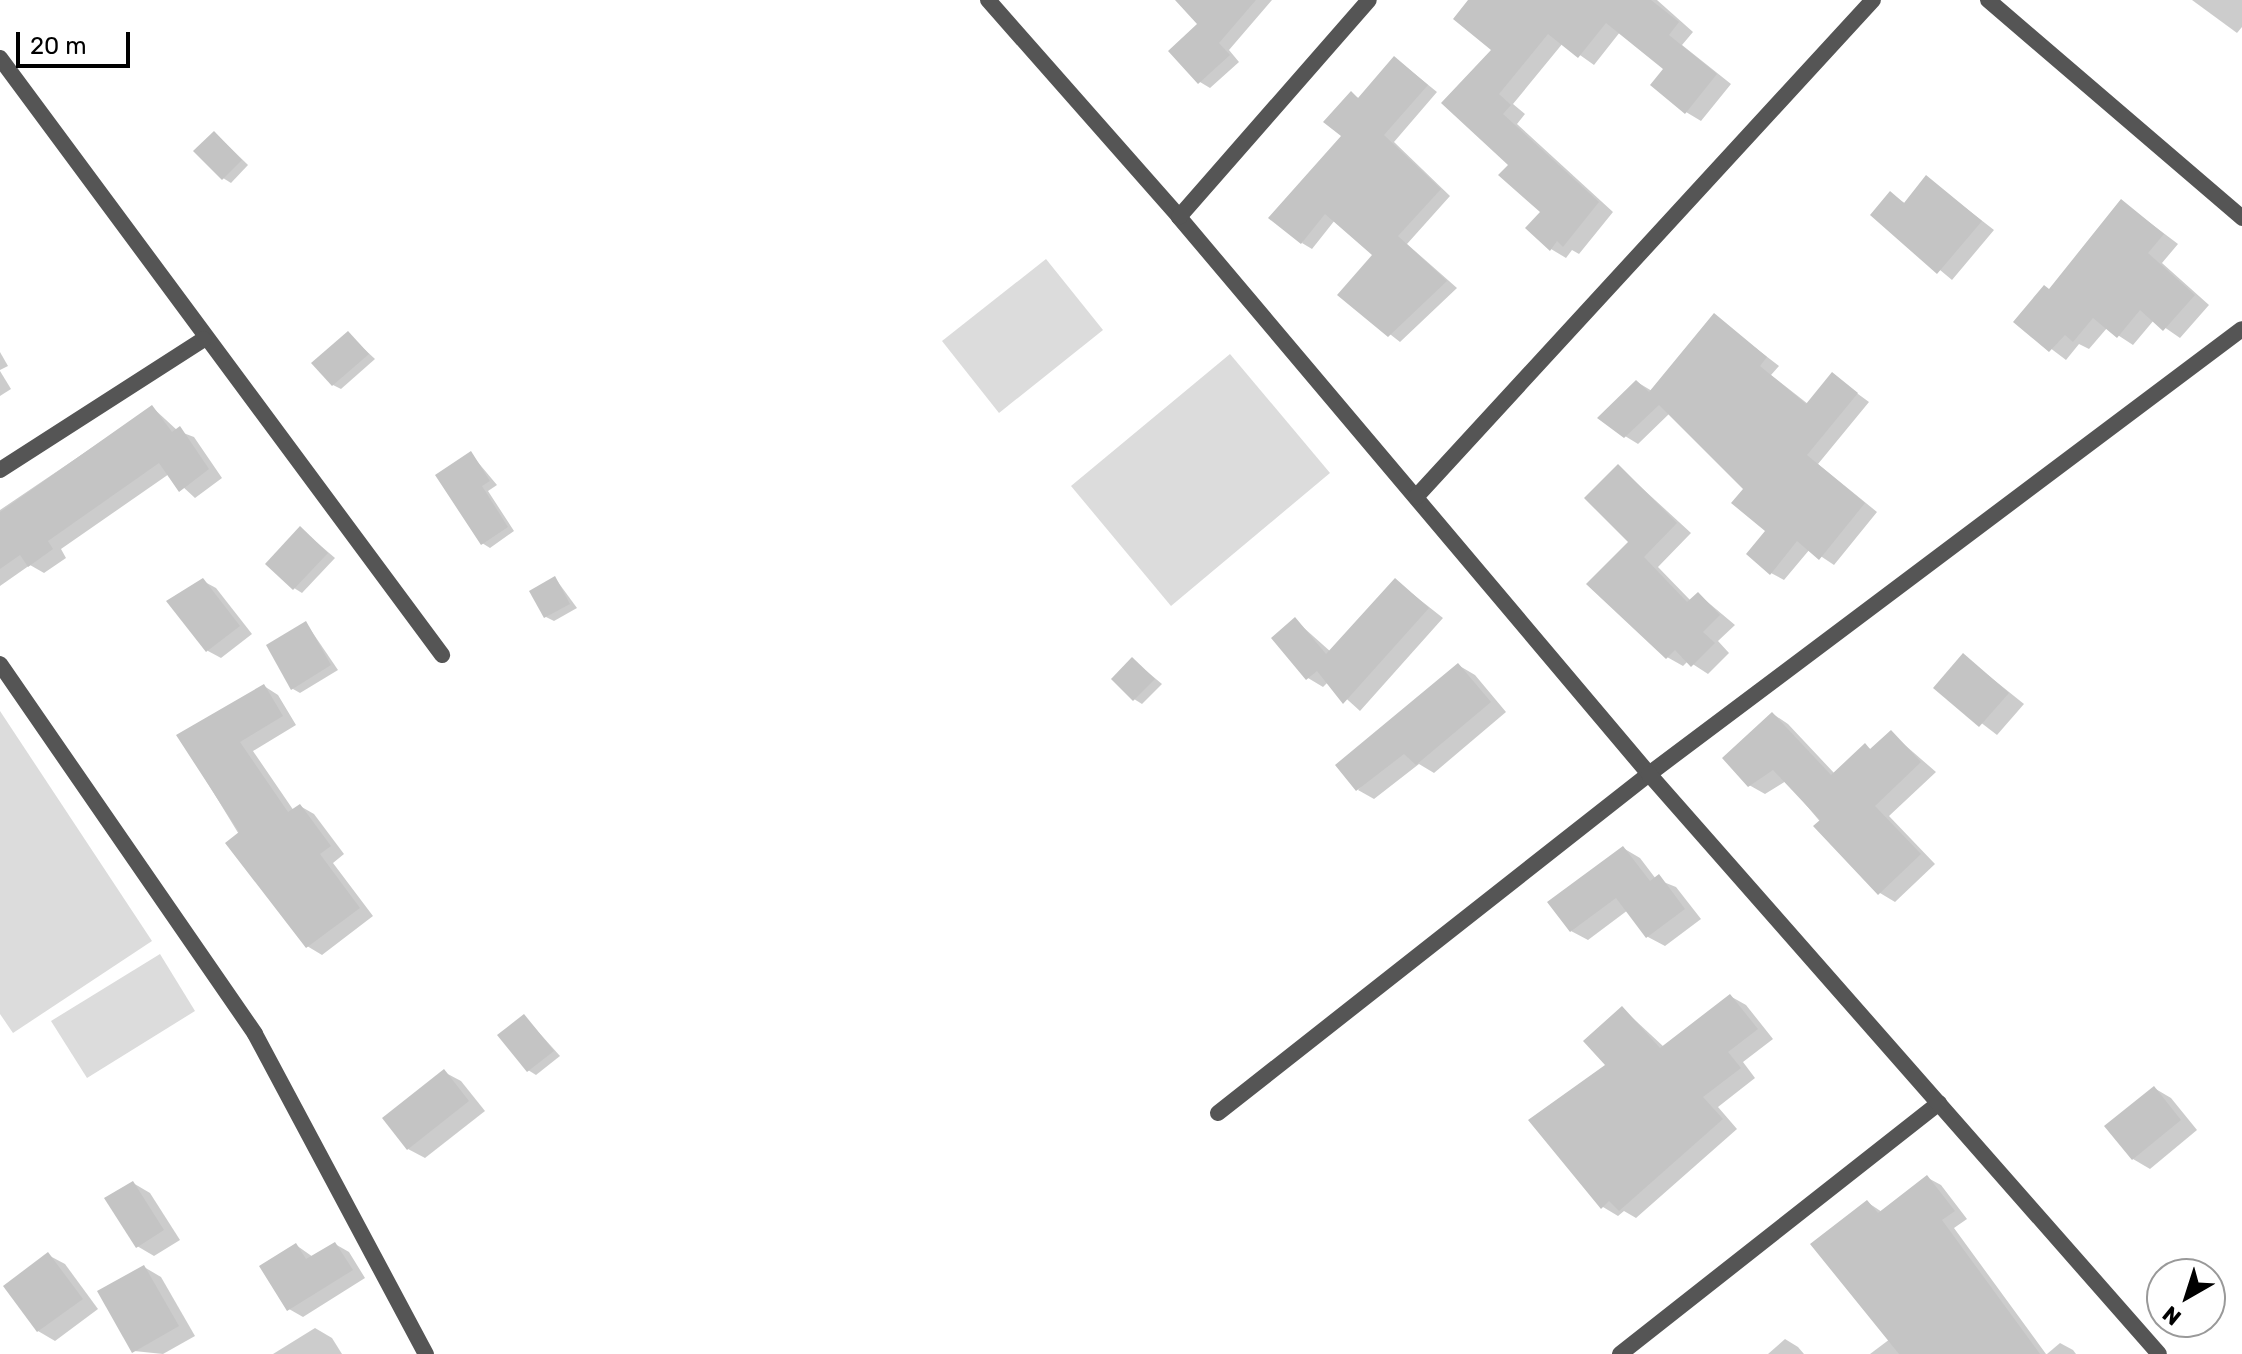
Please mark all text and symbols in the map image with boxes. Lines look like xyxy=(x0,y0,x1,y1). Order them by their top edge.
scale bar xyxy=(20,16,134,66)
text: 20 m xyxy=(30,32,87,60)
north arrow xyxy=(2146,1258,2226,1338)
text: N xyxy=(2157,1300,2186,1331)

